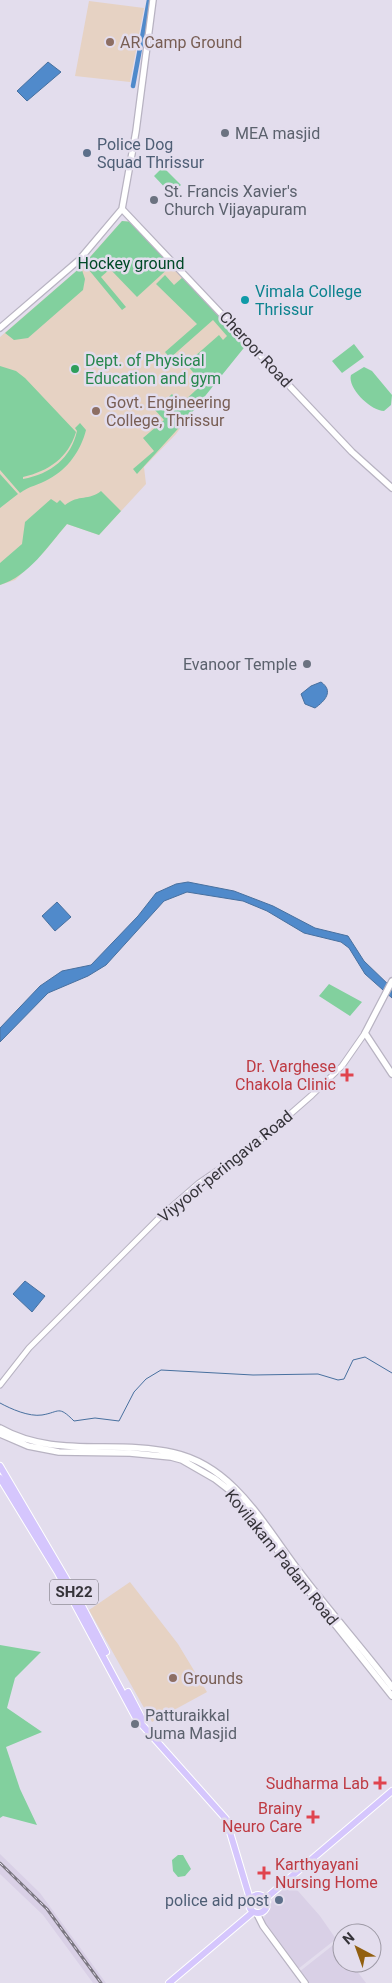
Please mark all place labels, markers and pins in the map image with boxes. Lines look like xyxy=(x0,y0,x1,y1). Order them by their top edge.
place label: AR Camp Ground xyxy=(120,33,242,52)
marker: AR Camp Ground xyxy=(104,36,116,48)
place label: MEA masjid xyxy=(235,124,320,143)
marker: MEA masjid xyxy=(219,127,231,139)
place label: Police Dog Squad Thrissur xyxy=(97,135,205,172)
marker: Police Dog Squad Thrissur xyxy=(81,147,93,159)
place label: St. Francis Xavier's Church Vijayapuram xyxy=(164,182,307,219)
marker: St. Francis Xavier's Church Vijayapuram xyxy=(148,194,160,206)
place label: Vimala College Thrissur xyxy=(255,282,362,319)
marker: Vimala College Thrissur xyxy=(239,294,251,306)
place label: Dept. of Physical Education and gym xyxy=(85,351,221,388)
marker: Dept. of Physical Education and gym xyxy=(69,363,81,375)
place label: Govt. Engineering College, Thrissur xyxy=(106,393,231,430)
marker: Govt. Engineering College, Thrissur xyxy=(90,405,102,417)
place label: Evanoor Temple xyxy=(183,655,297,674)
marker: Evanoor Temple xyxy=(301,658,313,670)
place label: Dr. Varghese Chakola Clinic xyxy=(235,1057,336,1094)
marker: Dr. Varghese Chakola Clinic xyxy=(340,1068,354,1082)
place label: Grounds xyxy=(183,1669,243,1688)
marker: Grounds xyxy=(167,1672,179,1684)
place label: Patturaikkal Juma Masjid xyxy=(145,1706,237,1743)
marker: Patturaikkal Juma Masjid xyxy=(129,1718,141,1730)
place label: Sudharma Lab xyxy=(266,1774,369,1793)
marker: Sudharma Lab xyxy=(373,1776,387,1790)
place label: Brainy Neuro Care xyxy=(222,1799,302,1836)
marker: Brainy Neuro Care xyxy=(306,1810,320,1824)
place label: Karthyayani Nursing Home xyxy=(275,1855,378,1892)
marker: Karthyayani Nursing Home xyxy=(257,1866,271,1880)
place label: police aid post xyxy=(165,1891,269,1910)
marker: police aid post xyxy=(273,1894,285,1906)

